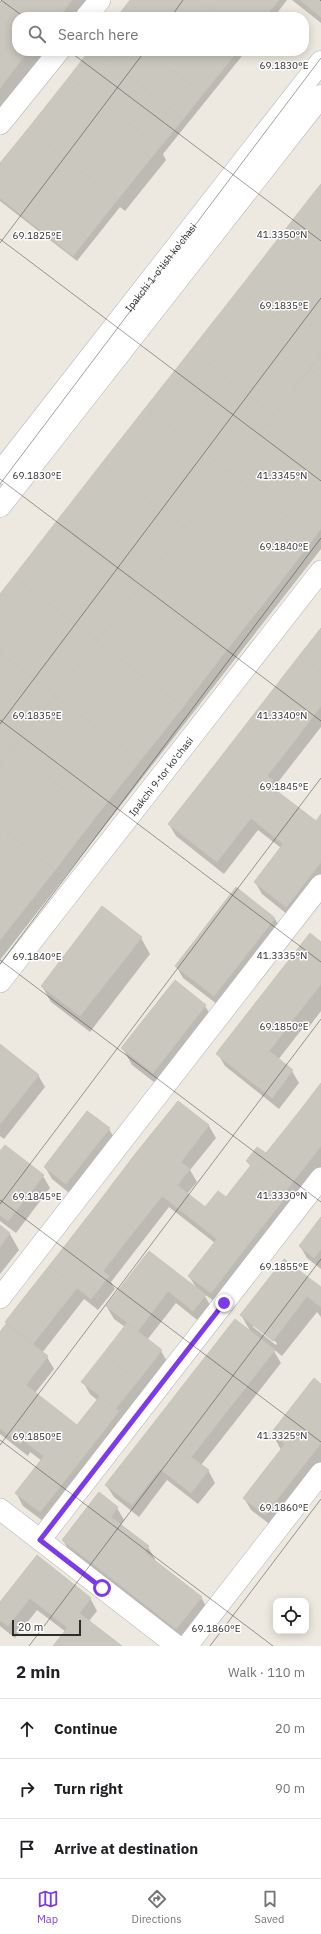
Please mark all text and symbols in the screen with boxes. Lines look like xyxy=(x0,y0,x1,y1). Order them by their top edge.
search box xyxy=(12,12,309,56)
icon: search xyxy=(26,23,48,45)
text: Search here xyxy=(58,25,138,44)
text: 69.1830°E xyxy=(259,59,309,72)
street label: Ipakchi 1-o'tish ko'chasi xyxy=(122,220,199,314)
text: 41.3350°N xyxy=(257,228,307,241)
text: 69.1825°E xyxy=(12,229,62,242)
text: 69.1835°E xyxy=(259,299,309,312)
text: 69.1830°E xyxy=(12,469,62,482)
text: 41.3345°N xyxy=(257,469,307,482)
text: 69.1840°E xyxy=(259,540,309,553)
text: 69.1835°E xyxy=(12,709,62,722)
text: 41.3340°N xyxy=(257,709,307,722)
street label: Ipakchi 9-tor ko'chasi xyxy=(126,734,196,819)
text: 69.1845°E xyxy=(259,780,309,793)
text: 41.3335°N xyxy=(257,949,307,962)
text: 69.1840°E xyxy=(12,950,62,963)
text: 69.1850°E xyxy=(259,1020,309,1033)
text: 41.3330°N xyxy=(257,1189,307,1202)
text: 69.1845°E xyxy=(12,1190,62,1203)
text: 69.1855°E xyxy=(259,1260,309,1273)
route end xyxy=(215,1294,233,1312)
text: 41.3325°N xyxy=(257,1429,307,1442)
text: 69.1850°E xyxy=(12,1430,62,1443)
text: 69.1860°E xyxy=(259,1501,309,1514)
route start xyxy=(93,1579,111,1597)
map controls xyxy=(273,1598,309,1634)
button: locate xyxy=(273,1598,309,1634)
scale bar xyxy=(12,1618,81,1637)
text: 20 m xyxy=(18,1620,43,1634)
text: 69.1860°E xyxy=(191,1622,241,1635)
text: 2 min xyxy=(16,1661,60,1683)
text: Walk · 110 m xyxy=(228,1664,305,1681)
icon: ahead xyxy=(16,1718,38,1740)
text: Continue xyxy=(54,1719,118,1738)
text: 20 m xyxy=(275,1720,305,1737)
icon: right xyxy=(16,1778,38,1800)
text: Turn right xyxy=(54,1779,123,1798)
text: 90 m xyxy=(275,1780,305,1797)
icon: arrive xyxy=(16,1838,38,1860)
text: Arrive at destination xyxy=(54,1839,198,1858)
tab: Map xyxy=(37,1888,59,1926)
tab: Directions xyxy=(132,1888,182,1926)
tab: Saved xyxy=(255,1888,284,1926)

